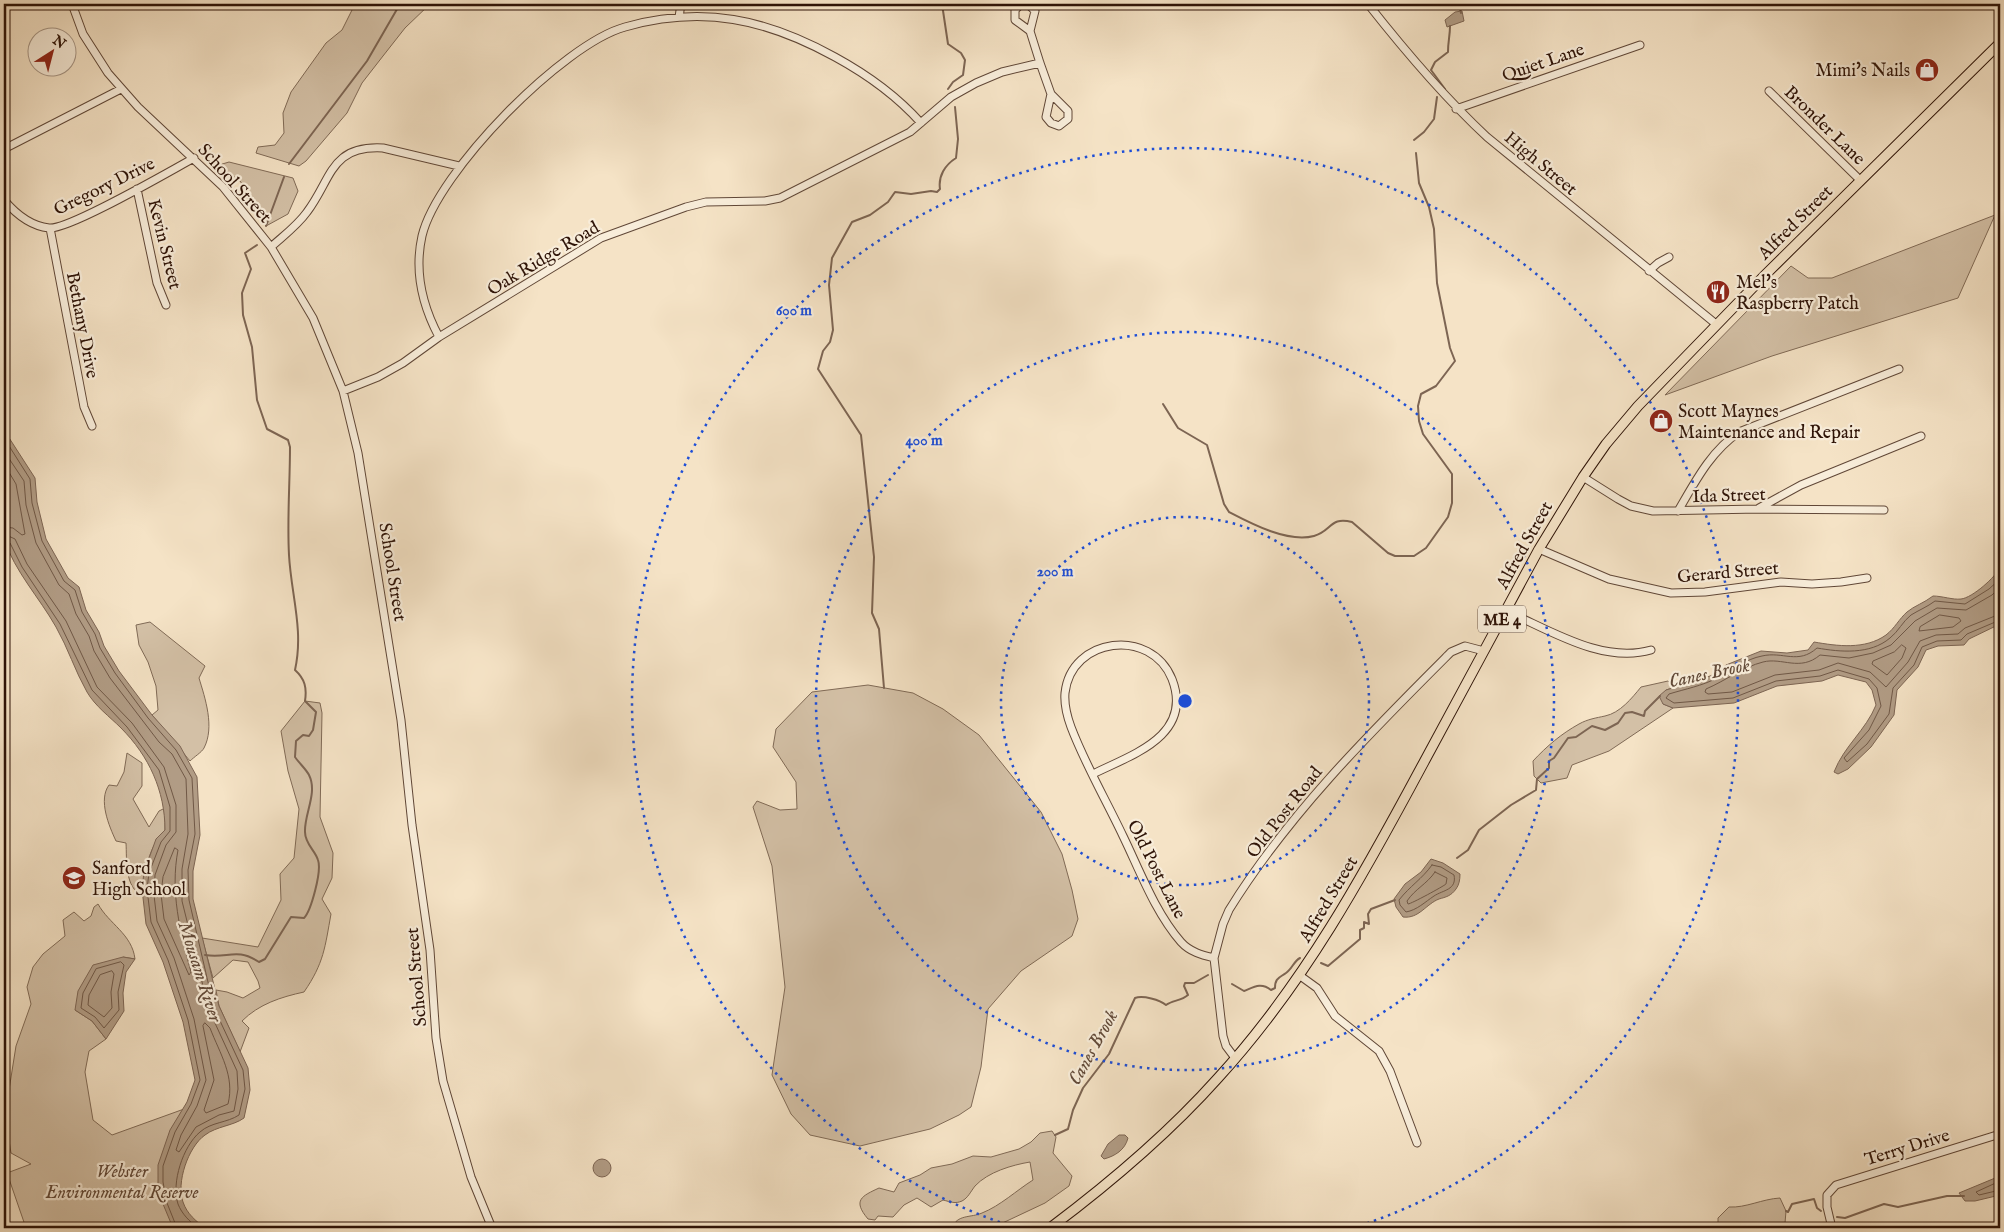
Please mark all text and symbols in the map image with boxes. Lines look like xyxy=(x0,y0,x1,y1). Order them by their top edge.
north arrow xyxy=(28,28,78,78)
text: N xyxy=(48,31,69,53)
street label: Quiet Lane xyxy=(1499,39,1588,88)
shop icon: Mimi's Nails xyxy=(1914,57,1940,83)
place label: Mimi's Nails xyxy=(1816,60,1910,83)
street label: Bronder Lane xyxy=(1778,81,1870,171)
street label: High Street xyxy=(1499,127,1581,201)
street label: School Street xyxy=(192,139,276,229)
street label: Gregory Drive xyxy=(50,153,159,222)
street label: Alfred Street xyxy=(1753,181,1838,266)
street label: Kevin Street xyxy=(141,197,186,292)
street label: Oak Ridge Road xyxy=(483,217,604,302)
street label: Bethany Drive xyxy=(60,270,103,380)
place label: Mel's Raspberry Patch xyxy=(1736,272,1859,316)
restaurant icon: Mel's Raspberry Patch xyxy=(1705,279,1731,305)
text: 600 m xyxy=(776,301,812,320)
place label: Scott Maynes Maintenance and Repair xyxy=(1678,401,1860,445)
shop icon: Scott Maynes Maintenance and Repair xyxy=(1648,408,1674,434)
text: 400 m xyxy=(906,431,943,450)
street label: Ida Street xyxy=(1692,484,1766,509)
street label: Alfred Street xyxy=(1491,498,1559,594)
street label: School Street xyxy=(372,521,411,623)
street label: Gerard Street xyxy=(1676,558,1780,589)
text: 200 m xyxy=(1037,562,1074,581)
road number: ME 4 xyxy=(1478,606,1526,632)
water label: Canes Brook xyxy=(1667,654,1753,694)
centre of rings xyxy=(1176,692,1194,710)
street label: Old Post Road xyxy=(1242,762,1328,863)
street label: Old Post Lane xyxy=(1121,816,1190,923)
street label: Alfred Street xyxy=(1294,852,1364,948)
place label: Sanford High School xyxy=(92,858,186,902)
school or university icon: Sanford High School xyxy=(61,865,87,891)
water label: Mousam River xyxy=(171,918,227,1027)
street label: School Street xyxy=(402,926,433,1027)
water label: Canes Brook xyxy=(1063,1006,1124,1090)
street label: Terry Drive xyxy=(1862,1125,1953,1172)
park label: Webster Environmental Reserve xyxy=(44,1161,199,1205)

